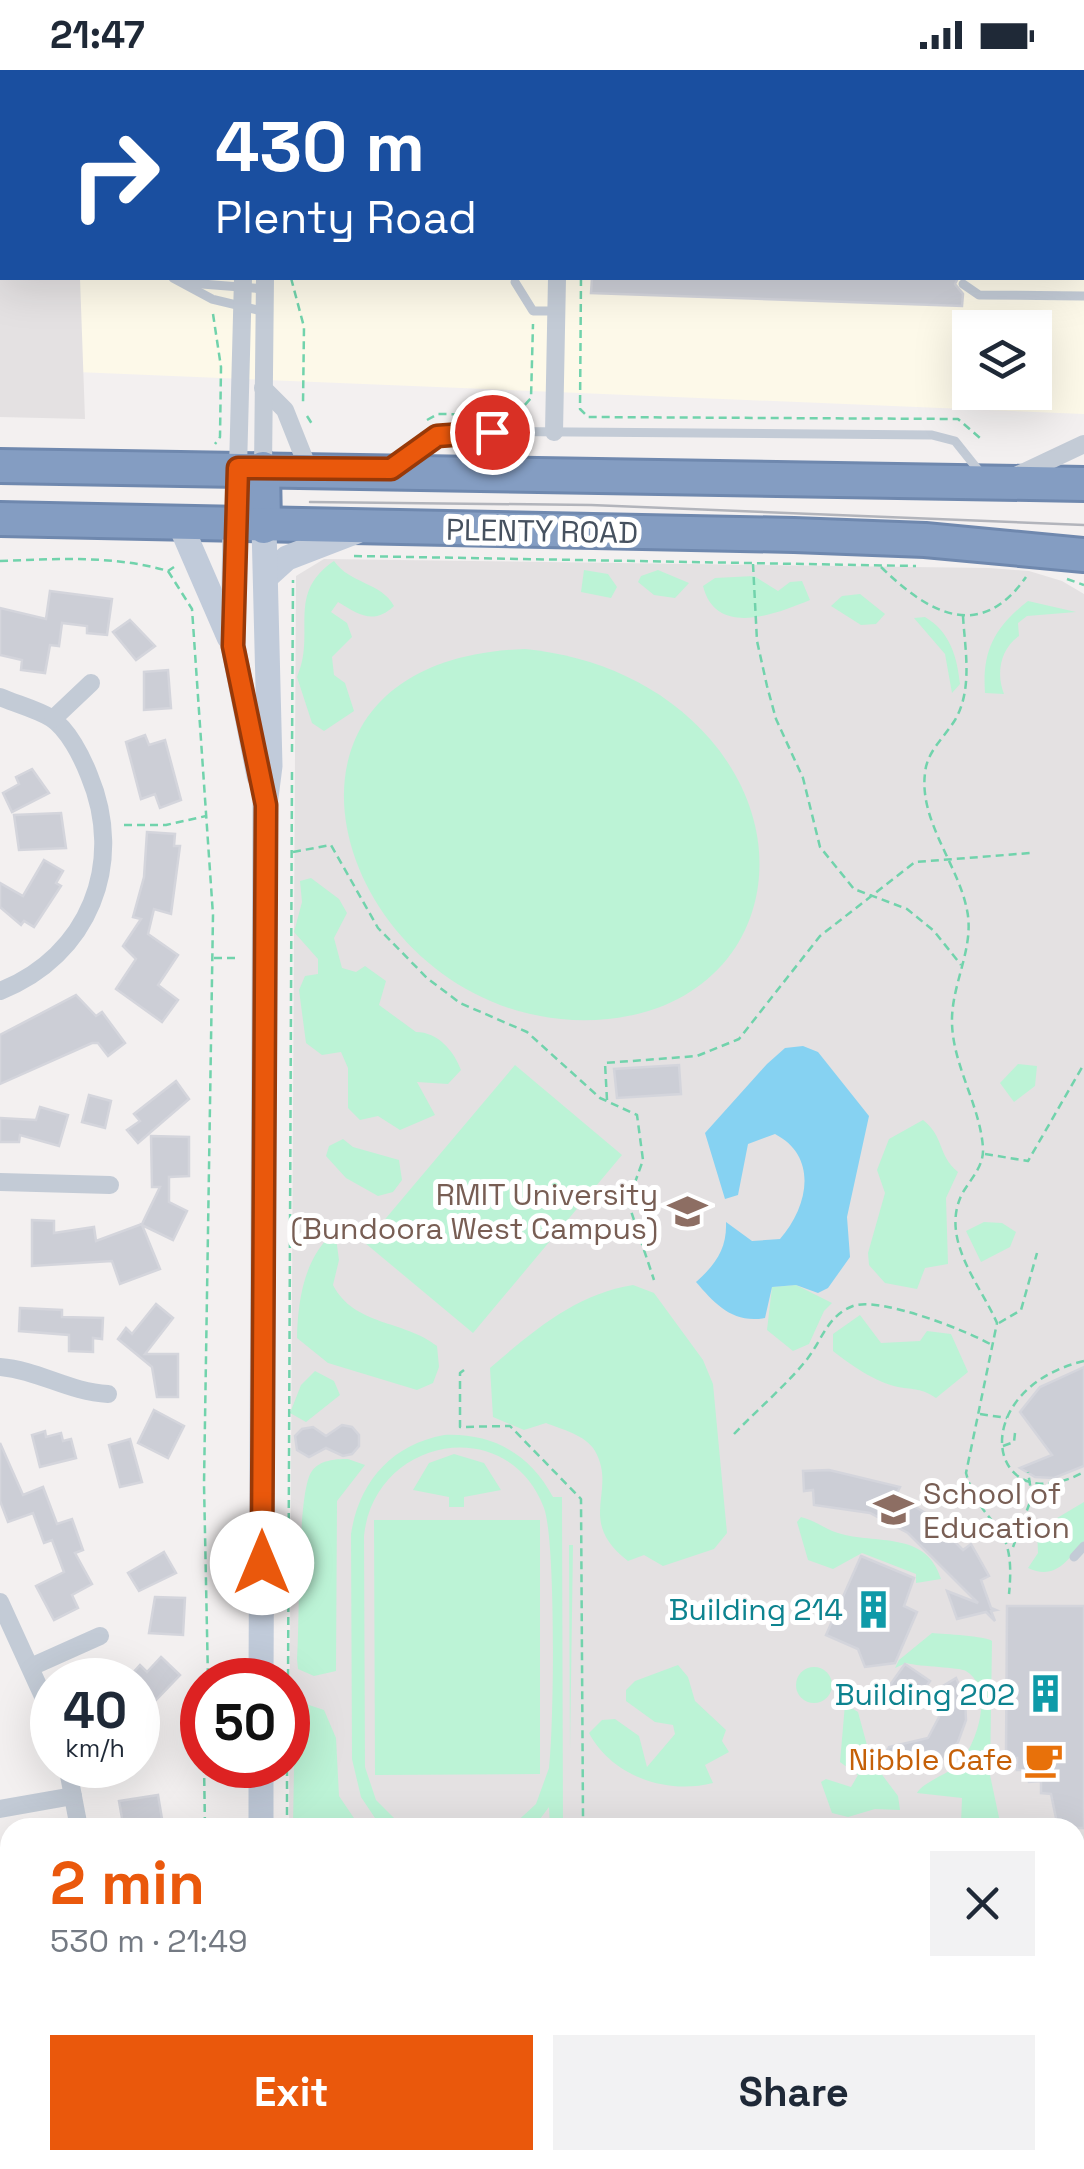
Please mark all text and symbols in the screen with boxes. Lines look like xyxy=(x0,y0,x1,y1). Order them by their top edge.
text: 21:47 xyxy=(50,11,145,59)
text: 430 m xyxy=(215,102,425,191)
icon: right xyxy=(50,110,180,240)
text: Plenty Road xyxy=(215,189,477,246)
map controls xyxy=(952,310,1052,410)
button: layers xyxy=(952,310,1052,410)
pin xyxy=(450,390,535,475)
icon: arrive xyxy=(465,405,520,460)
street label: PLENTY ROAD xyxy=(446,510,638,552)
place label: RMIT University (Bundoora West Campus) xyxy=(291,1175,658,1248)
school or university icon: RMIT University (Bundoora West Campus) xyxy=(667,1190,709,1232)
place label: School of Education xyxy=(923,1474,1070,1547)
school or university icon: School of Education xyxy=(872,1489,914,1531)
position arrow xyxy=(210,1511,314,1615)
building icon: Building 214 xyxy=(852,1588,894,1630)
place label: Building 214 xyxy=(669,1590,843,1629)
speed limit sign: 50 xyxy=(180,1658,310,1788)
building icon: Building 202 xyxy=(1024,1673,1066,1715)
place label: Building 202 xyxy=(835,1675,1015,1714)
text: 40 xyxy=(63,1679,127,1743)
text: km/h xyxy=(65,1732,125,1764)
cafe icon: Nibble Cafe xyxy=(1022,1738,1064,1780)
place label: Nibble Cafe xyxy=(848,1740,1013,1779)
text: 2 min xyxy=(50,1845,205,1922)
button: close xyxy=(930,1851,1035,1956)
text: 530 m · 21:49 xyxy=(50,1921,248,1961)
button: Exit xyxy=(50,2035,533,2150)
button: Share xyxy=(553,2035,1035,2150)

